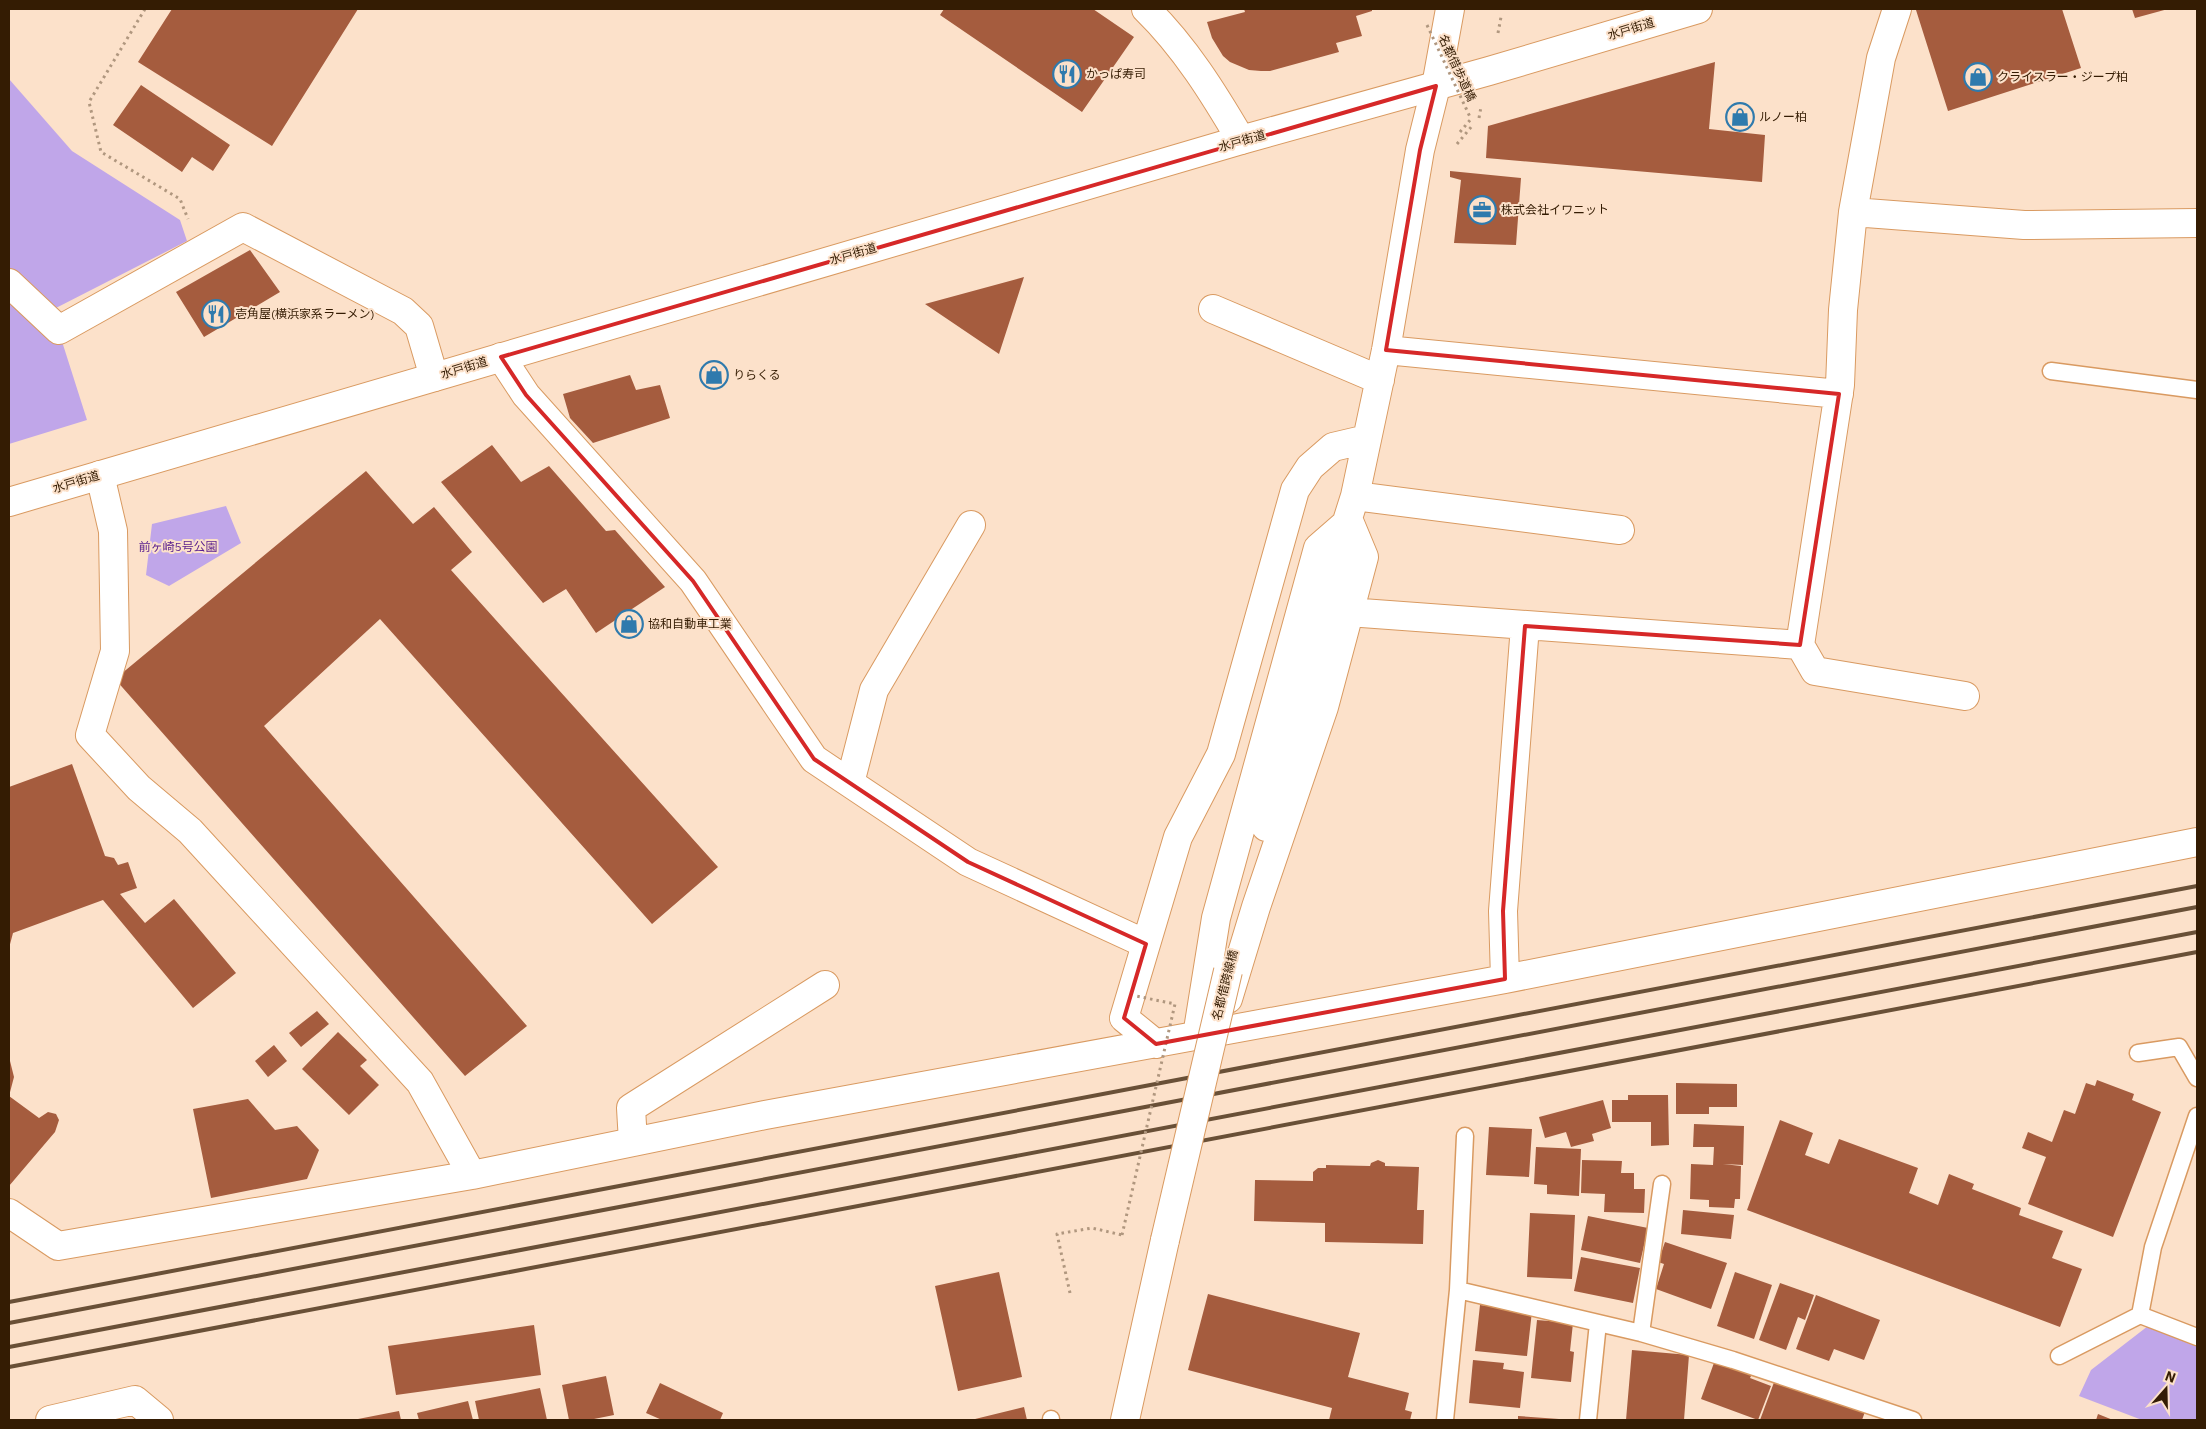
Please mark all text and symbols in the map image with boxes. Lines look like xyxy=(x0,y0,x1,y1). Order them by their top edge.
street label: 水戸街道 xyxy=(1606,14,1656,43)
street label: 名都借歩道橋 xyxy=(1435,32,1479,104)
restaurant icon: かっぱ寿司 xyxy=(1052,59,1082,89)
shop icon: クライスラー・ジープ柏 xyxy=(1963,62,1993,92)
place label: かっぱ寿司 xyxy=(1086,66,1146,81)
place label: クライスラー・ジープ柏 xyxy=(1997,69,2128,84)
shop icon: ルノー柏 xyxy=(1725,102,1755,132)
place label: ルノー柏 xyxy=(1759,109,1807,124)
street label: 水戸街道 xyxy=(1217,127,1267,154)
office icon: 株式会社イワニット xyxy=(1467,195,1497,225)
place label: 株式会社イワニット xyxy=(1501,202,1609,217)
street label: 水戸街道 xyxy=(828,240,878,267)
restaurant icon: 壱角屋(横浜家系ラーメン) xyxy=(201,299,231,329)
place label: 壱角屋(横浜家系ラーメン) xyxy=(235,306,375,321)
street label: 水戸街道 xyxy=(439,353,489,382)
shop icon: りらくる xyxy=(699,360,729,390)
place label: りらくる xyxy=(733,367,781,382)
street label: 水戸街道 xyxy=(51,467,101,496)
park label: 前ヶ崎5号公園 xyxy=(138,539,218,554)
shop icon: 協和自動車工業 xyxy=(614,609,644,639)
place label: 協和自動車工業 xyxy=(648,616,732,631)
street label: 名都借跨線橋 xyxy=(1209,948,1241,1022)
north arrow xyxy=(2141,1364,2191,1414)
text: N xyxy=(2163,1367,2178,1387)

